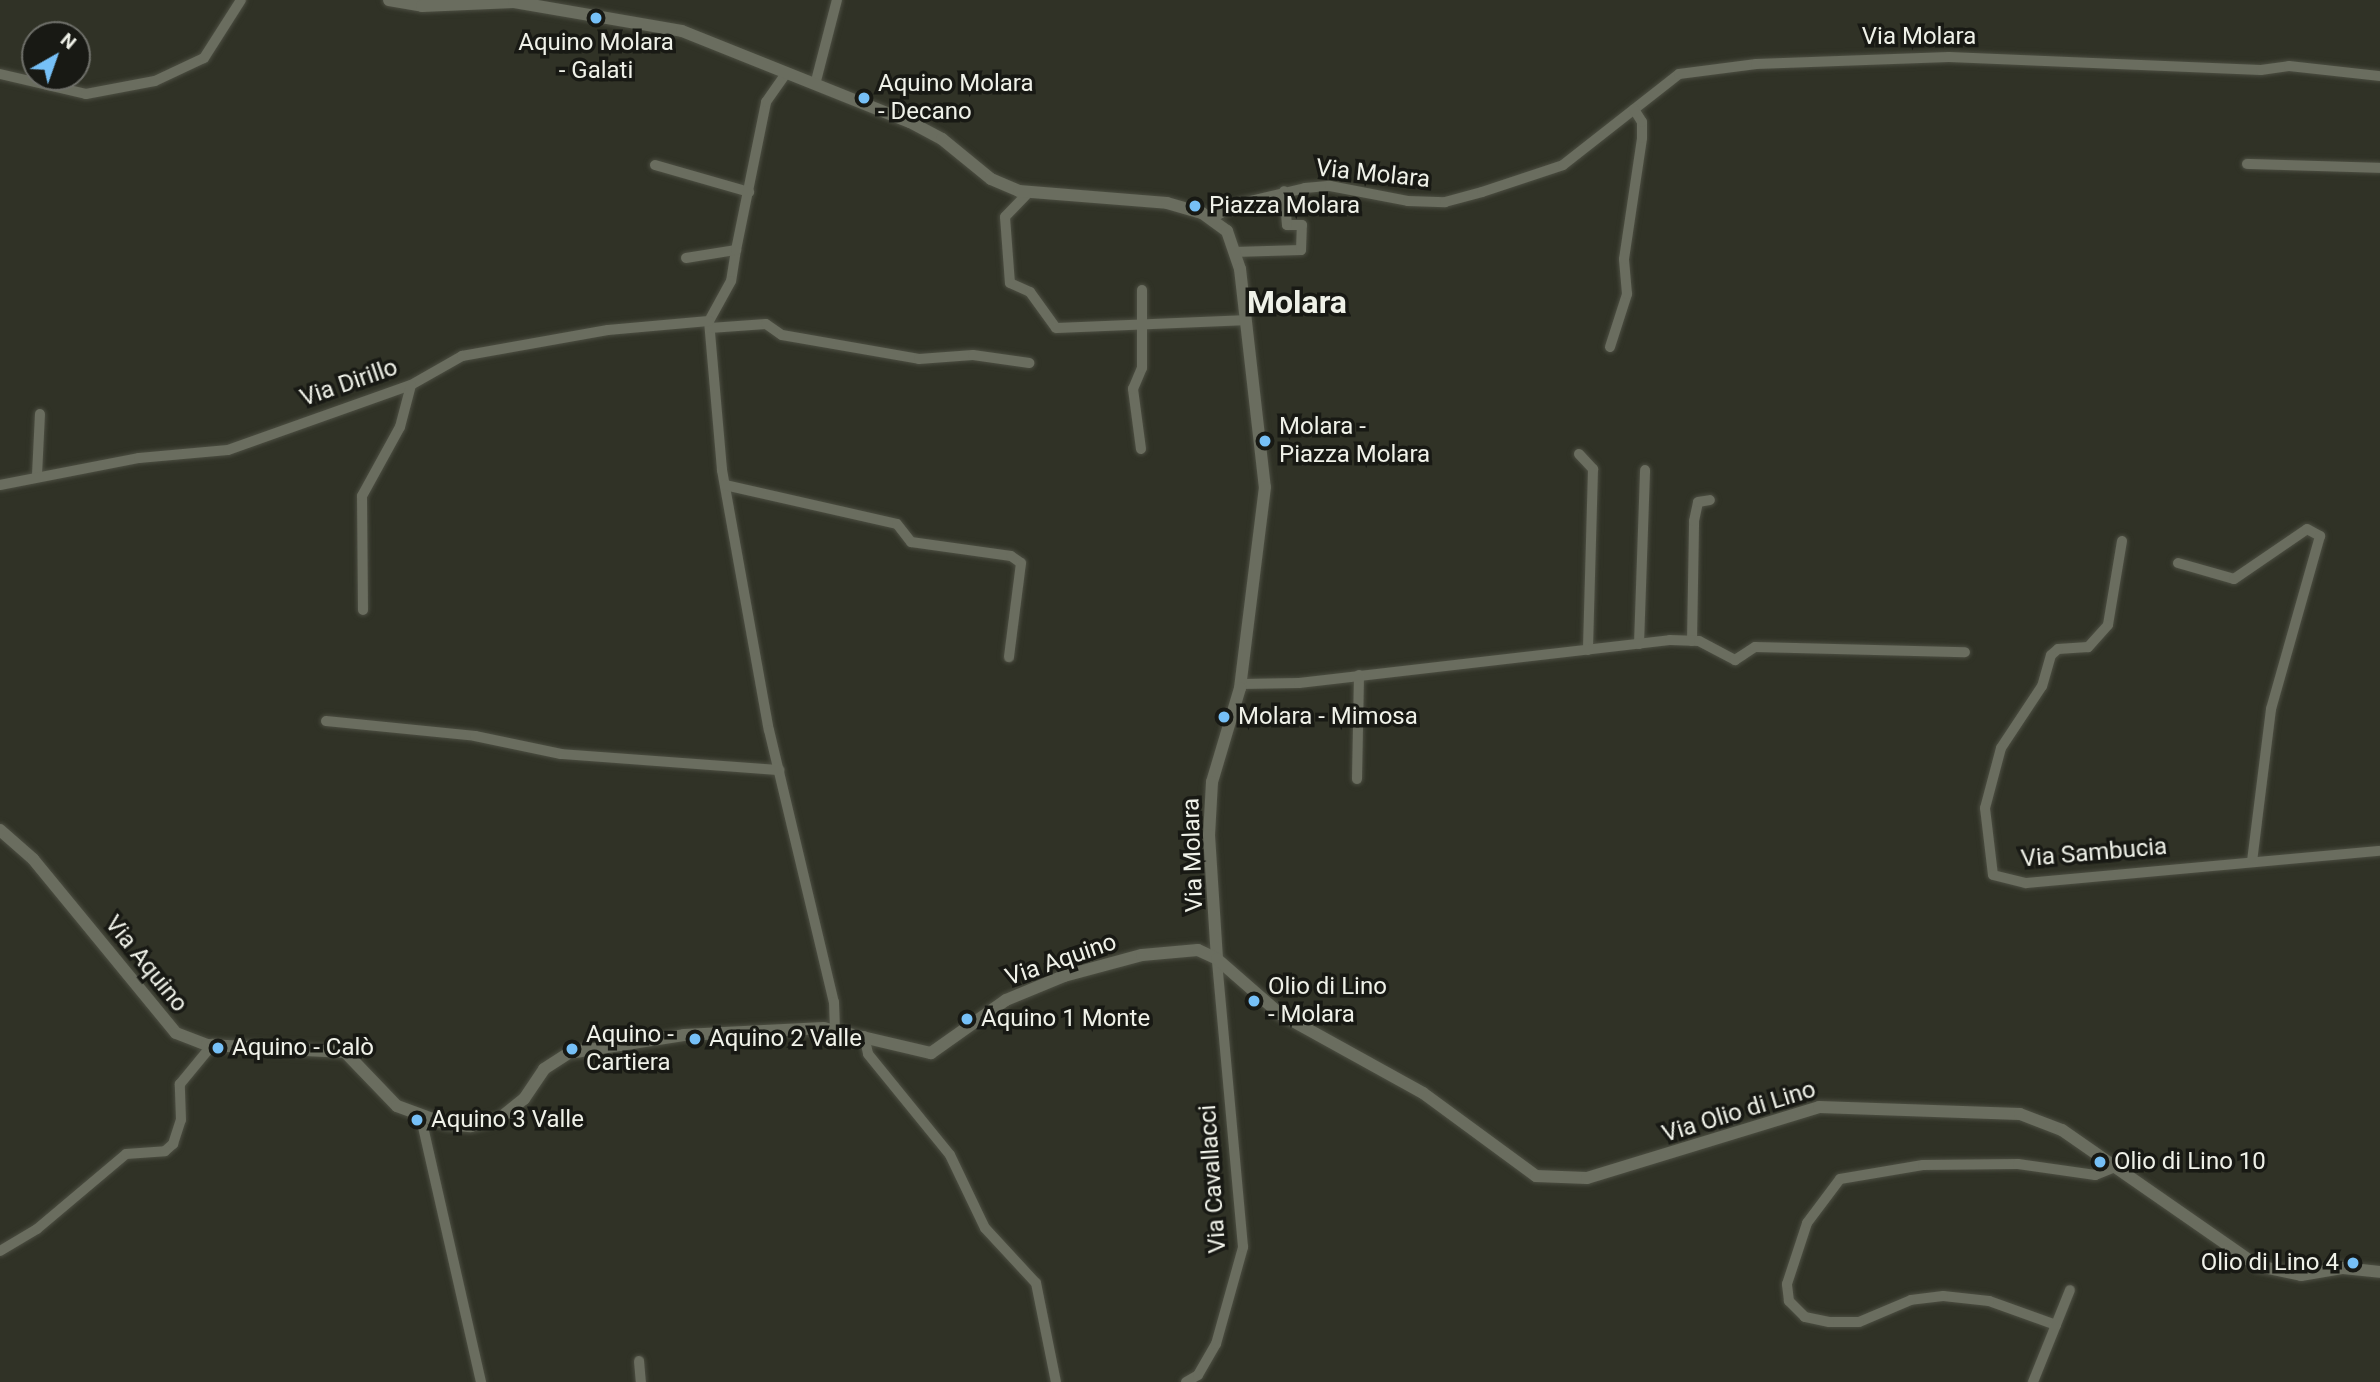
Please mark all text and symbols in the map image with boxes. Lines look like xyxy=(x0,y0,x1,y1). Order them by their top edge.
marker: Aquino Molara - Galati xyxy=(588,10,604,26)
north arrow xyxy=(21,21,91,91)
street label: Via Molara xyxy=(1862,23,1976,51)
text: N xyxy=(56,28,81,54)
place label: Aquino Molara - Galati xyxy=(518,29,674,85)
place label: Aquino Molara - Decano xyxy=(878,70,1034,126)
marker: Aquino Molara - Decano xyxy=(856,90,872,106)
street label: Via Molara xyxy=(1315,154,1431,194)
place label: Piazza Molara xyxy=(1209,192,1360,220)
marker: Piazza Molara xyxy=(1187,198,1203,214)
district label: Molara xyxy=(1247,283,1347,321)
street label: Via Dirillo xyxy=(297,353,401,413)
place label: Molara - Piazza Molara xyxy=(1279,413,1430,469)
marker: Molara - Piazza Molara xyxy=(1257,433,1273,449)
place label: Molara - Mimosa xyxy=(1238,703,1418,731)
marker: Molara - Mimosa xyxy=(1216,709,1232,725)
street label: Via Molara xyxy=(1177,797,1209,913)
street label: Via Sambucia xyxy=(2020,832,2168,874)
street label: Via Aquino xyxy=(98,910,194,1018)
street label: Via Aquino xyxy=(1002,928,1120,992)
place label: Olio di Lino - Molara xyxy=(1268,973,1387,1029)
marker: Olio di Lino - Molara xyxy=(1246,993,1262,1009)
place label: Aquino 1 Monte xyxy=(981,1005,1150,1033)
marker: Aquino 1 Monte xyxy=(959,1011,975,1027)
place label: Aquino - Cartiera xyxy=(586,1021,674,1077)
place label: Aquino 2 Valle xyxy=(709,1025,862,1053)
marker: Aquino 2 Valle xyxy=(687,1031,703,1047)
place label: Aquino - Calò xyxy=(232,1034,374,1062)
marker: Aquino - Calò xyxy=(210,1040,226,1056)
marker: Aquino - Cartiera xyxy=(564,1041,580,1057)
street label: Via Olio di Lino xyxy=(1659,1075,1819,1149)
street label: Via Cavallacci xyxy=(1193,1104,1233,1254)
place label: Aquino 3 Valle xyxy=(431,1106,584,1134)
marker: Aquino 3 Valle xyxy=(409,1112,425,1128)
place label: Olio di Lino 10 xyxy=(2114,1148,2266,1176)
marker: Olio di Lino 10 xyxy=(2092,1154,2108,1170)
place label: Olio di Lino 4 xyxy=(2201,1249,2339,1277)
marker: Olio di Lino 4 xyxy=(2345,1255,2361,1271)

